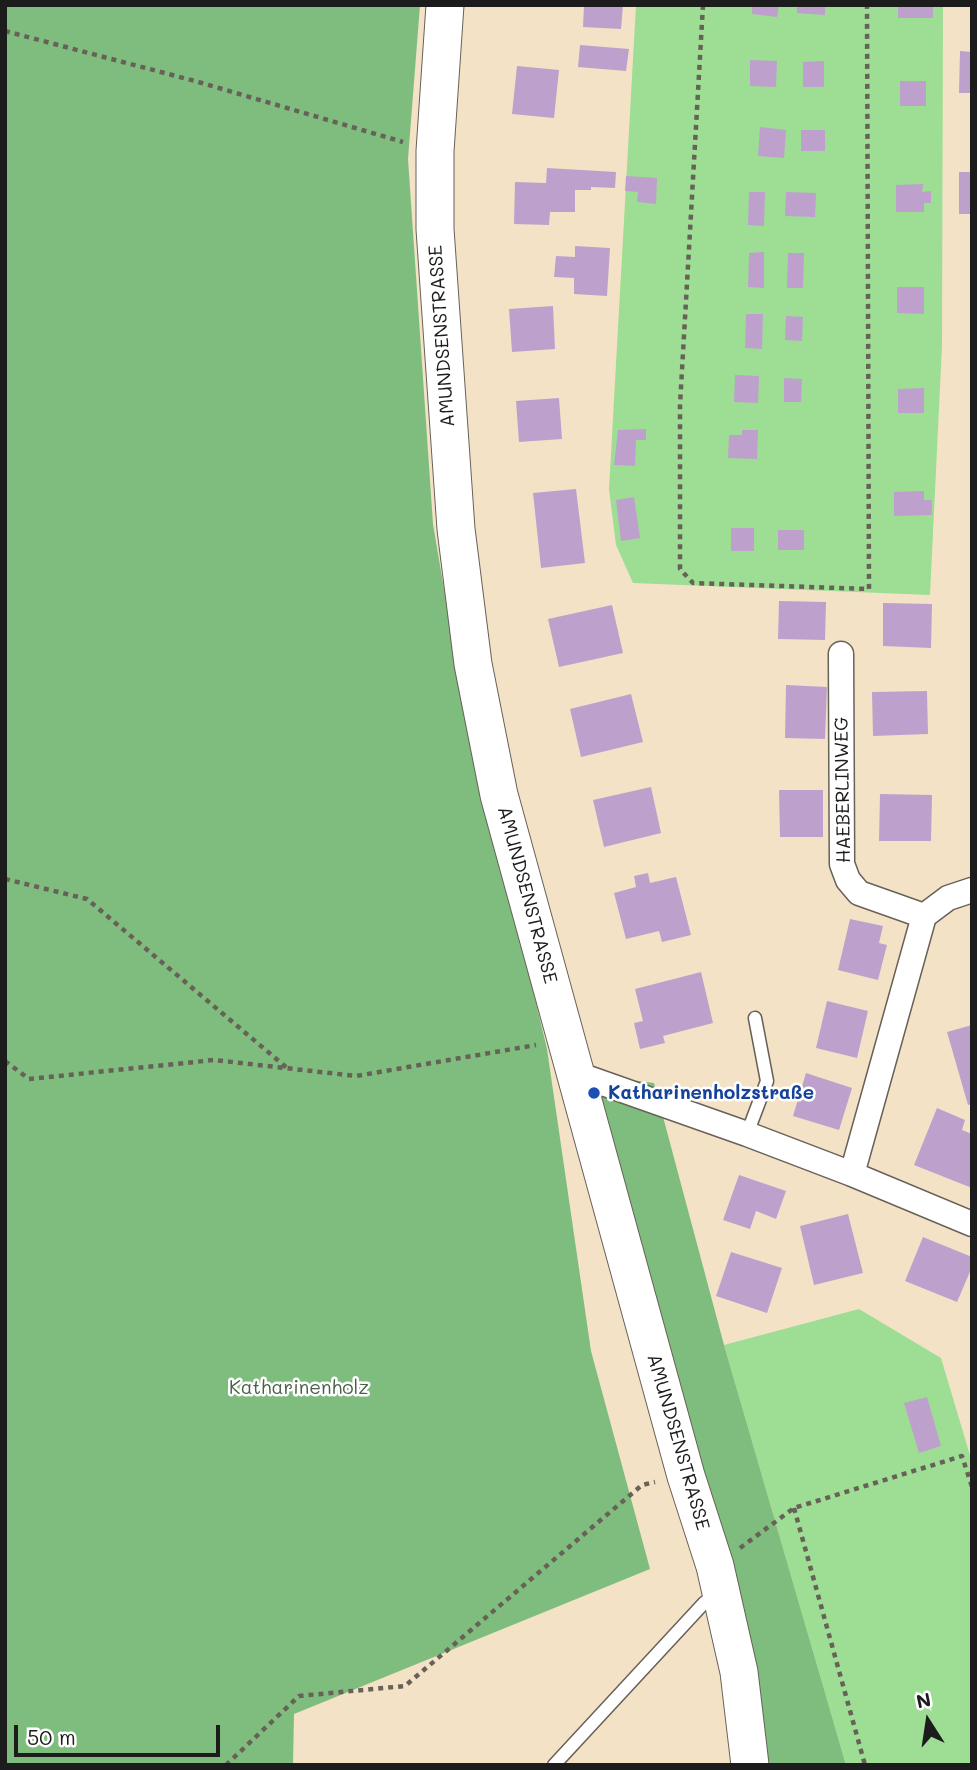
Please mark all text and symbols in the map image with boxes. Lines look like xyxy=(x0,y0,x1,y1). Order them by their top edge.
street label: AMUNDSENSTRASSE xyxy=(424,244,460,428)
street label: HAEBERLINWEG xyxy=(830,717,856,863)
street label: AMUNDSENSTRASSE xyxy=(492,804,562,986)
place label: Katharinenholzstraße xyxy=(608,1082,814,1104)
marker: Katharinenholzstraße xyxy=(586,1085,602,1101)
street label: AMUNDSENSTRASSE xyxy=(642,1351,714,1533)
park label: Katharinenholz xyxy=(229,1377,369,1399)
north arrow xyxy=(893,1686,963,1756)
text: N xyxy=(914,1686,933,1714)
scale bar xyxy=(18,1710,224,1754)
text: 50 m xyxy=(27,1723,76,1750)

